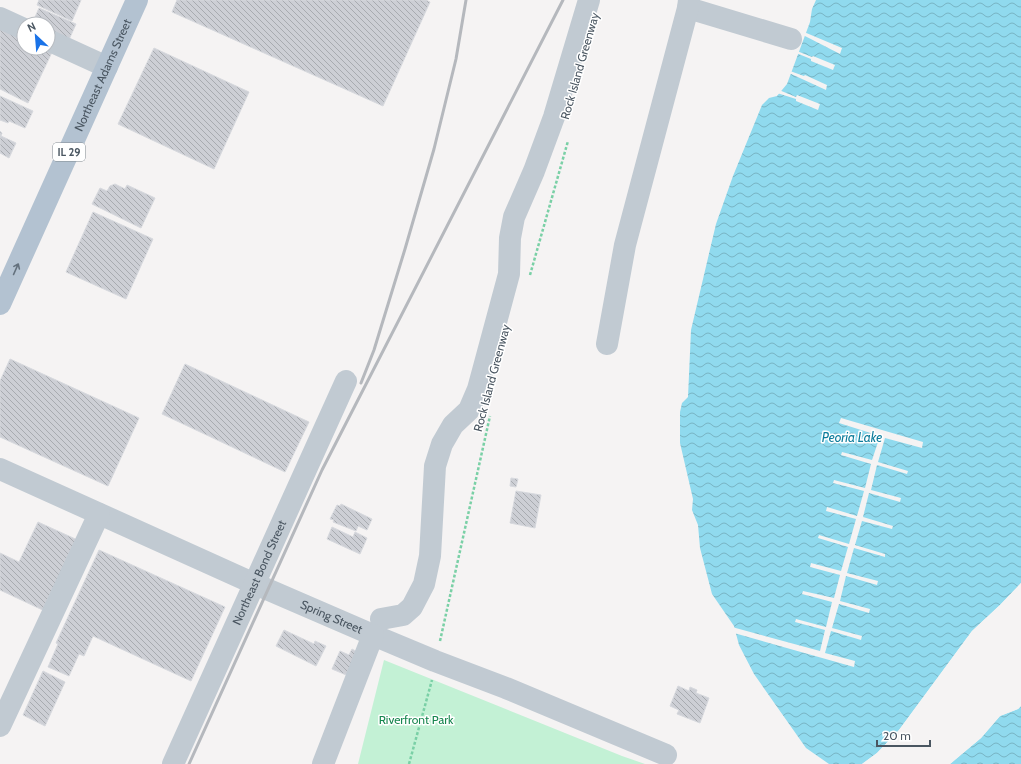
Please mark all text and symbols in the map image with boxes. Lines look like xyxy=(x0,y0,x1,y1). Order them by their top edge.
street label: Rock Island Greenway xyxy=(557,11,602,121)
north arrow xyxy=(16,16,56,56)
street label: Northeast Adams Street xyxy=(71,16,135,134)
text: N xyxy=(25,19,38,35)
road number: IL 29 xyxy=(53,143,85,161)
one-way arrow xyxy=(13,263,20,275)
street label: Rock Island Greenway xyxy=(470,323,513,433)
water label: Peoria Lake xyxy=(822,429,882,445)
street label: Northeast Bond Street xyxy=(229,518,289,627)
street label: Spring Street xyxy=(298,597,365,637)
park label: Riverfront Park xyxy=(379,712,454,727)
scale bar xyxy=(877,722,930,748)
text: 20 m xyxy=(883,728,911,743)

